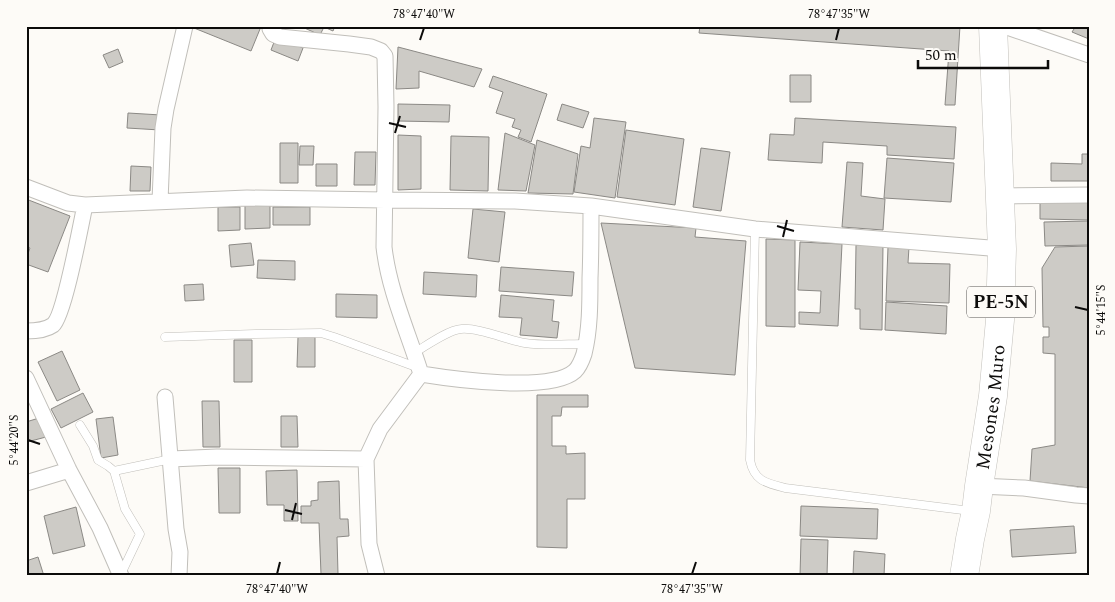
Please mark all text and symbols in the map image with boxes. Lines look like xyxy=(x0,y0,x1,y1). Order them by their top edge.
text: 78°47'40"W xyxy=(393,5,455,24)
text: 78°47'35"W xyxy=(808,5,870,24)
scale bar xyxy=(918,38,1048,70)
text: 50 m xyxy=(925,44,957,67)
text: 5°44'15"S xyxy=(1092,285,1111,335)
road number: PE-5N xyxy=(967,286,1035,318)
street label: Mesones Muro xyxy=(969,343,1014,472)
text: 5°44'20"S xyxy=(5,415,24,465)
text: 78°47'40"W xyxy=(246,580,308,599)
text: 78°47'35"W xyxy=(661,580,723,599)

